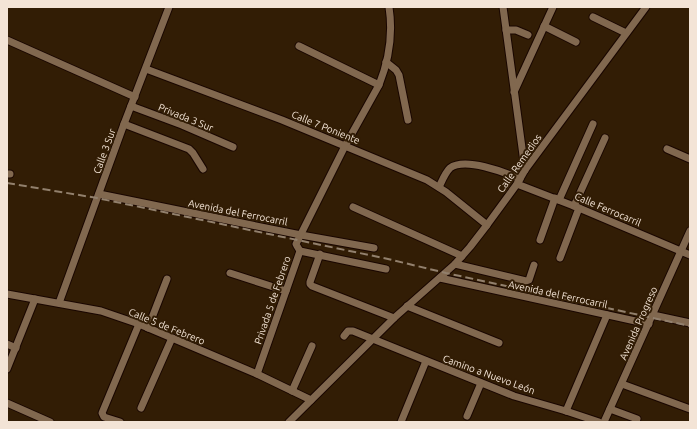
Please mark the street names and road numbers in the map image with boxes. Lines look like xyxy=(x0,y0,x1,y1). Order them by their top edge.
street label: Privada 3 Sur xyxy=(157,101,215,134)
street label: Calle 7 Poniente xyxy=(290,109,362,146)
street label: Calle 3 Sur xyxy=(91,127,118,175)
street label: Calle Remedios xyxy=(495,132,544,195)
street label: Calle Ferrocarril xyxy=(573,191,643,229)
street label: Avenida del Ferrocarril xyxy=(187,197,289,228)
street label: Privada 5 de Febrero xyxy=(252,254,293,346)
street label: Avenida del Ferrocarril xyxy=(507,279,609,310)
street label: Avenida Progreso xyxy=(617,285,660,362)
street label: Calle 5 de Febrero xyxy=(127,306,207,347)
street label: Camino a Nuevo León xyxy=(441,353,536,396)

